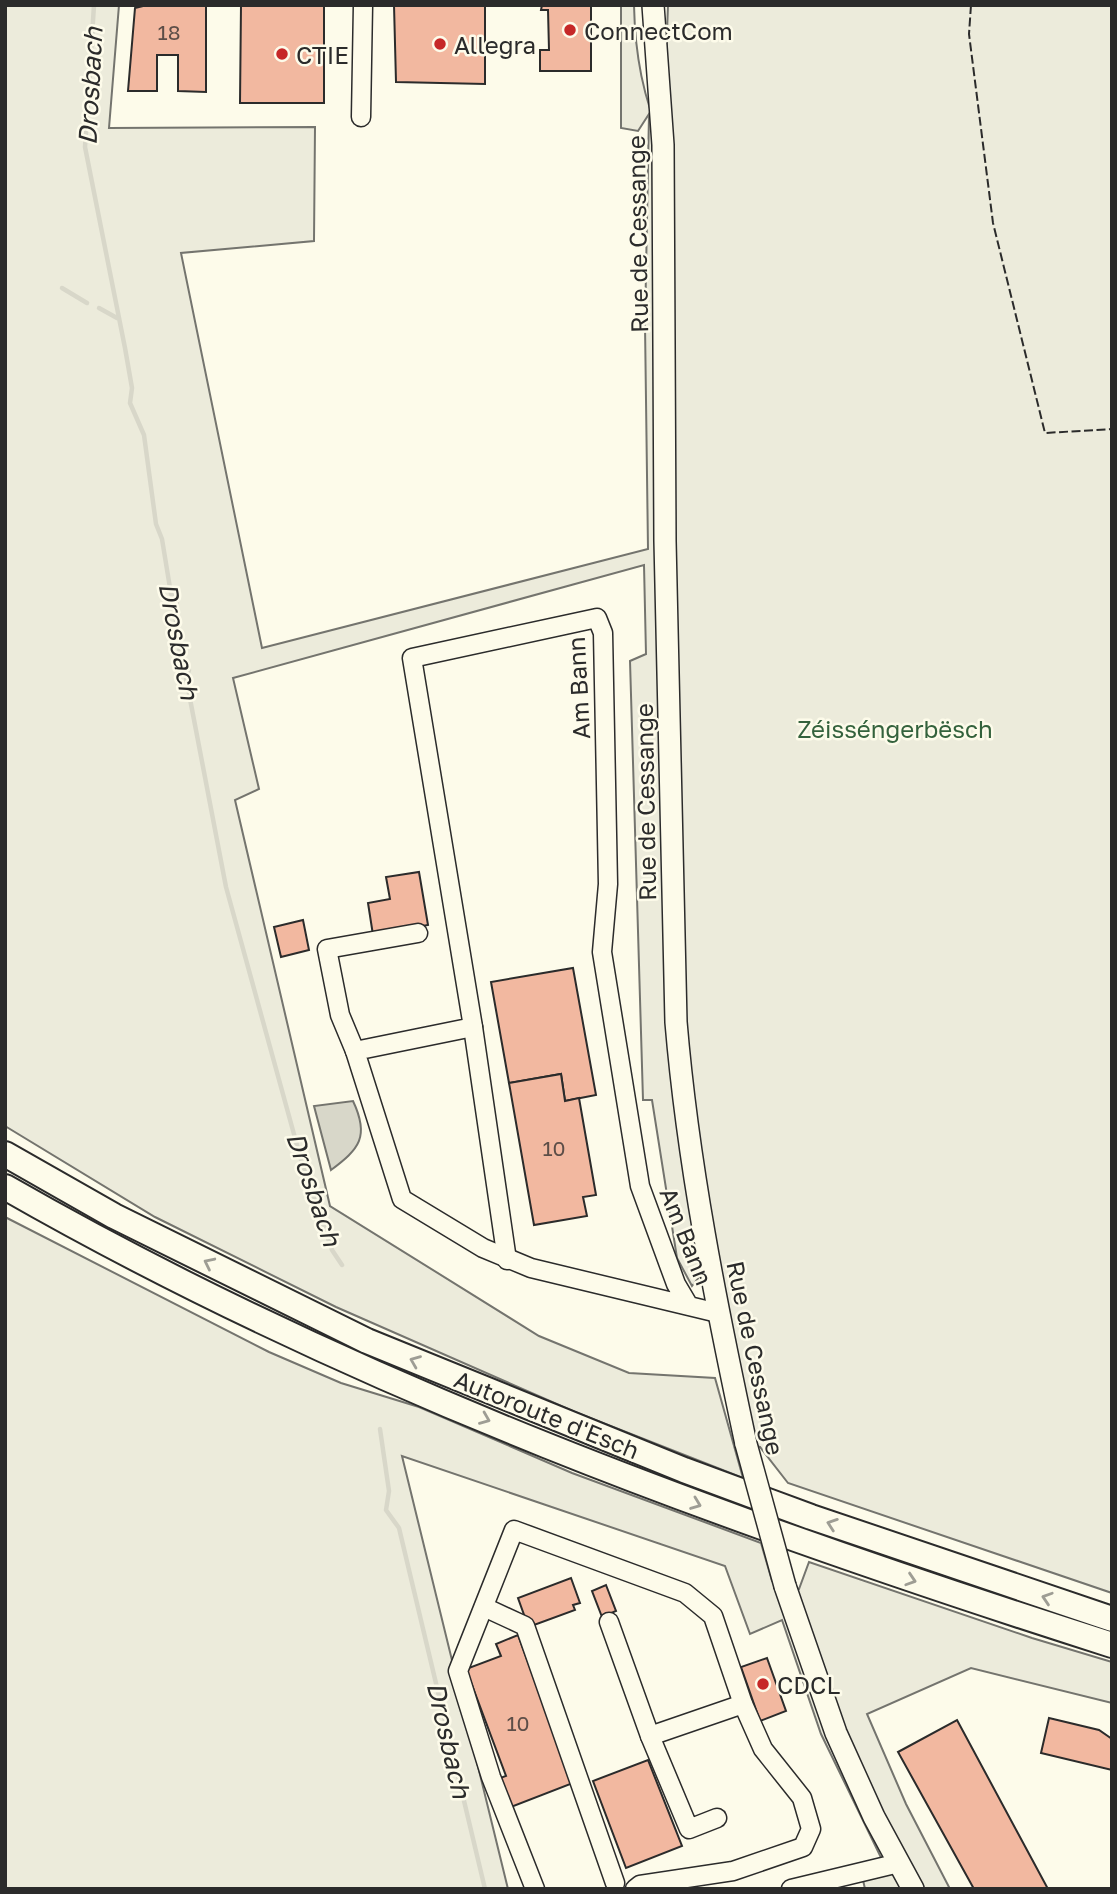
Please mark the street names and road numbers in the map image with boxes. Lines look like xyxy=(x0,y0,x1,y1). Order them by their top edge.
street label: Rue de Cessange xyxy=(621,135,653,333)
street label: Am Bann xyxy=(561,636,595,740)
street label: Rue de Cessange xyxy=(629,703,661,901)
street label: Am Bann xyxy=(654,1183,720,1289)
street label: Rue de Cessange xyxy=(721,1258,791,1458)
street label: Autoroute d'Esch xyxy=(450,1364,644,1464)

